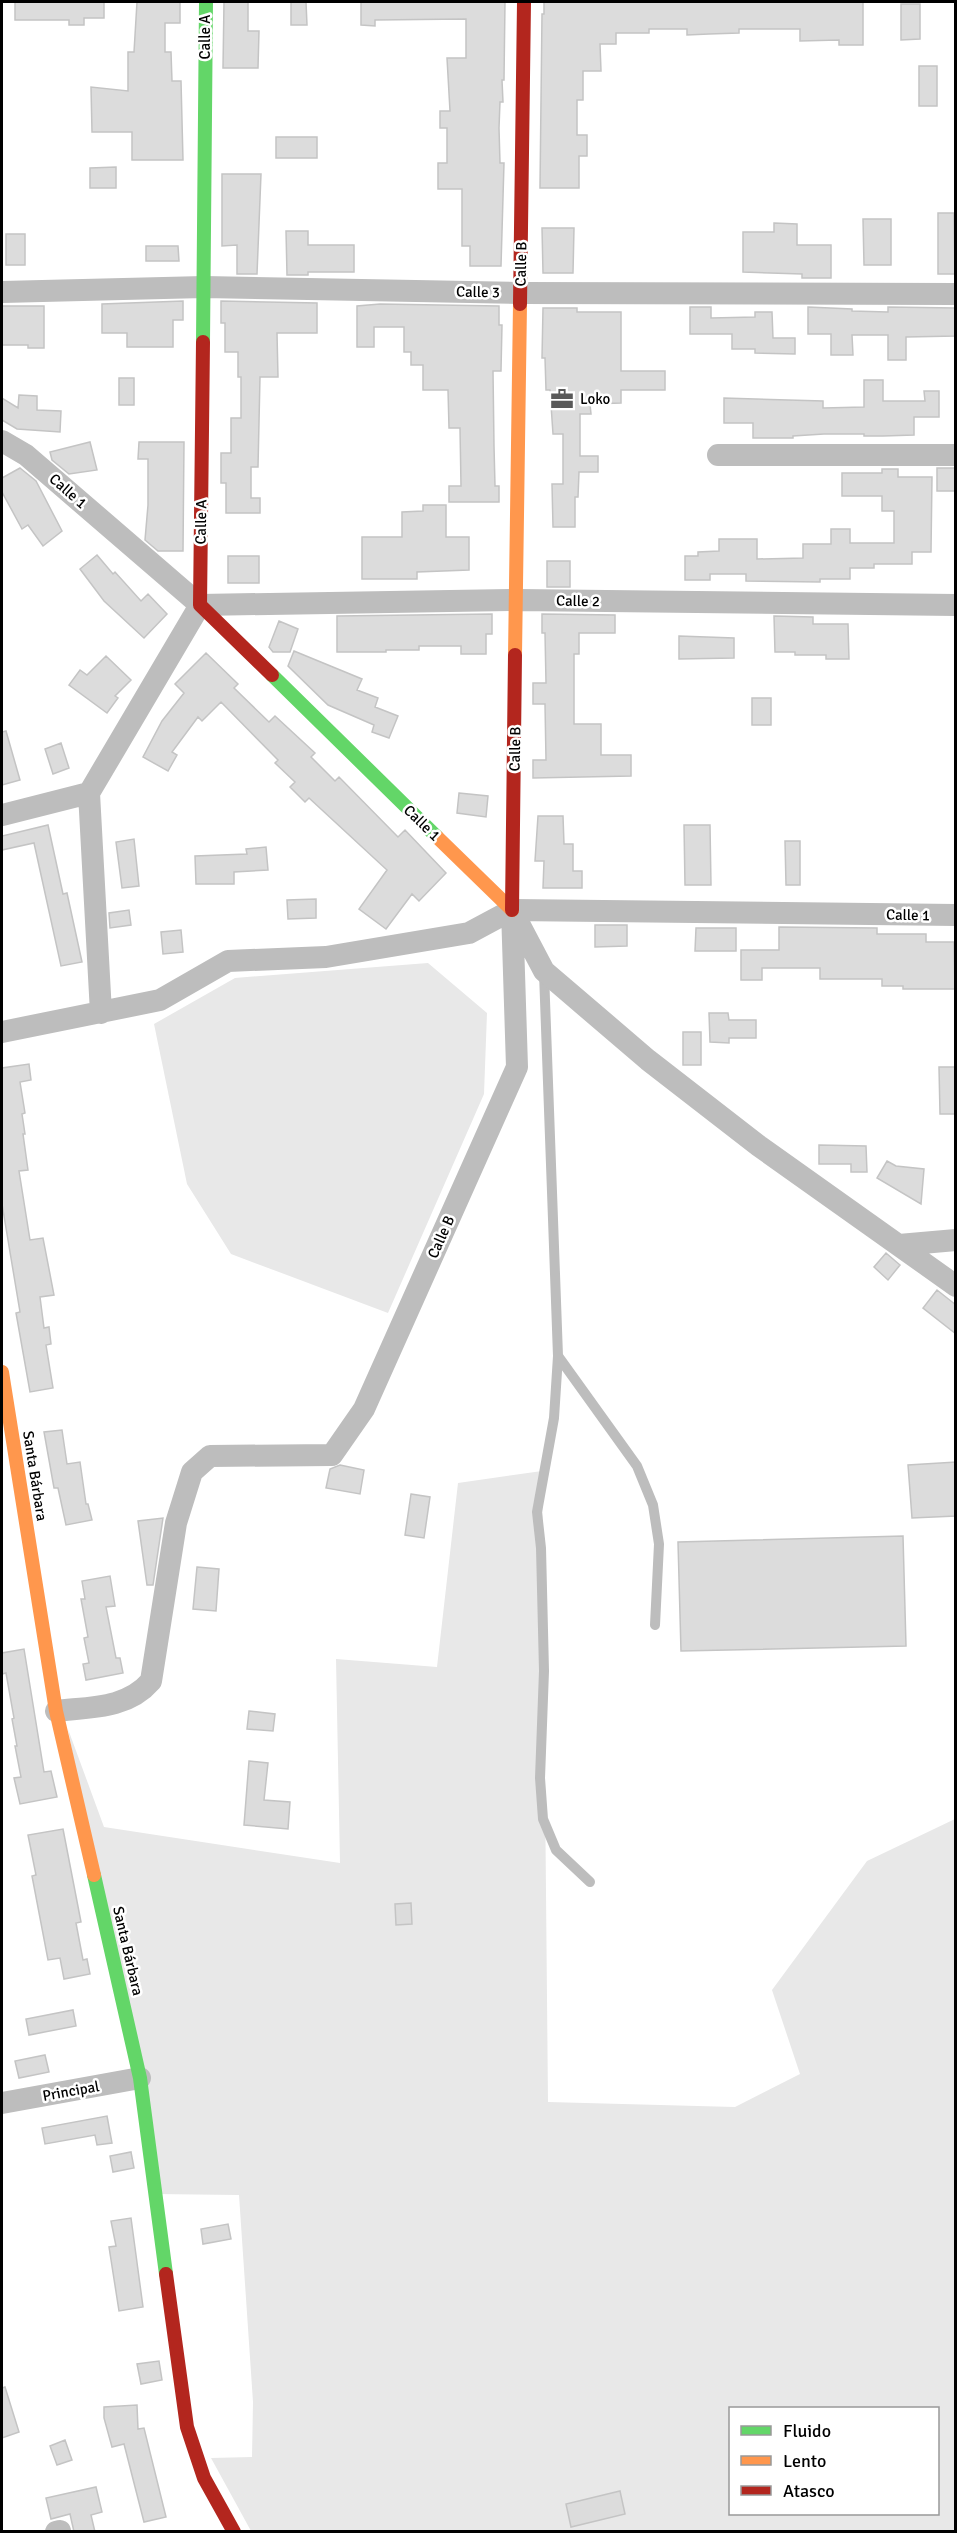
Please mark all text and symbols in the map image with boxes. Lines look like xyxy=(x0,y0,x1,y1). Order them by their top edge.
street label: Calle A xyxy=(196,14,214,60)
street label: Calle B xyxy=(512,241,530,287)
street label: Calle 3 xyxy=(456,283,500,301)
office icon: Loko xyxy=(549,386,575,412)
place label: Loko xyxy=(580,390,610,408)
street label: Calle 1 xyxy=(46,470,90,512)
street label: Calle A xyxy=(192,499,210,545)
street label: Calle 2 xyxy=(556,592,600,610)
street label: Calle B xyxy=(506,726,524,772)
street label: Calle 1 xyxy=(400,801,444,845)
street label: Calle 1 xyxy=(886,906,930,924)
street label: Calle B xyxy=(424,1213,458,1261)
street label: Santa Bárbara xyxy=(19,1430,51,1522)
street label: Santa Bárbara xyxy=(109,1905,147,1997)
street label: Principal xyxy=(41,2077,101,2105)
legend xyxy=(729,2407,939,2515)
text: Fluido xyxy=(783,2420,831,2442)
text: Lento xyxy=(783,2450,826,2472)
text: Atasco xyxy=(783,2480,835,2502)

